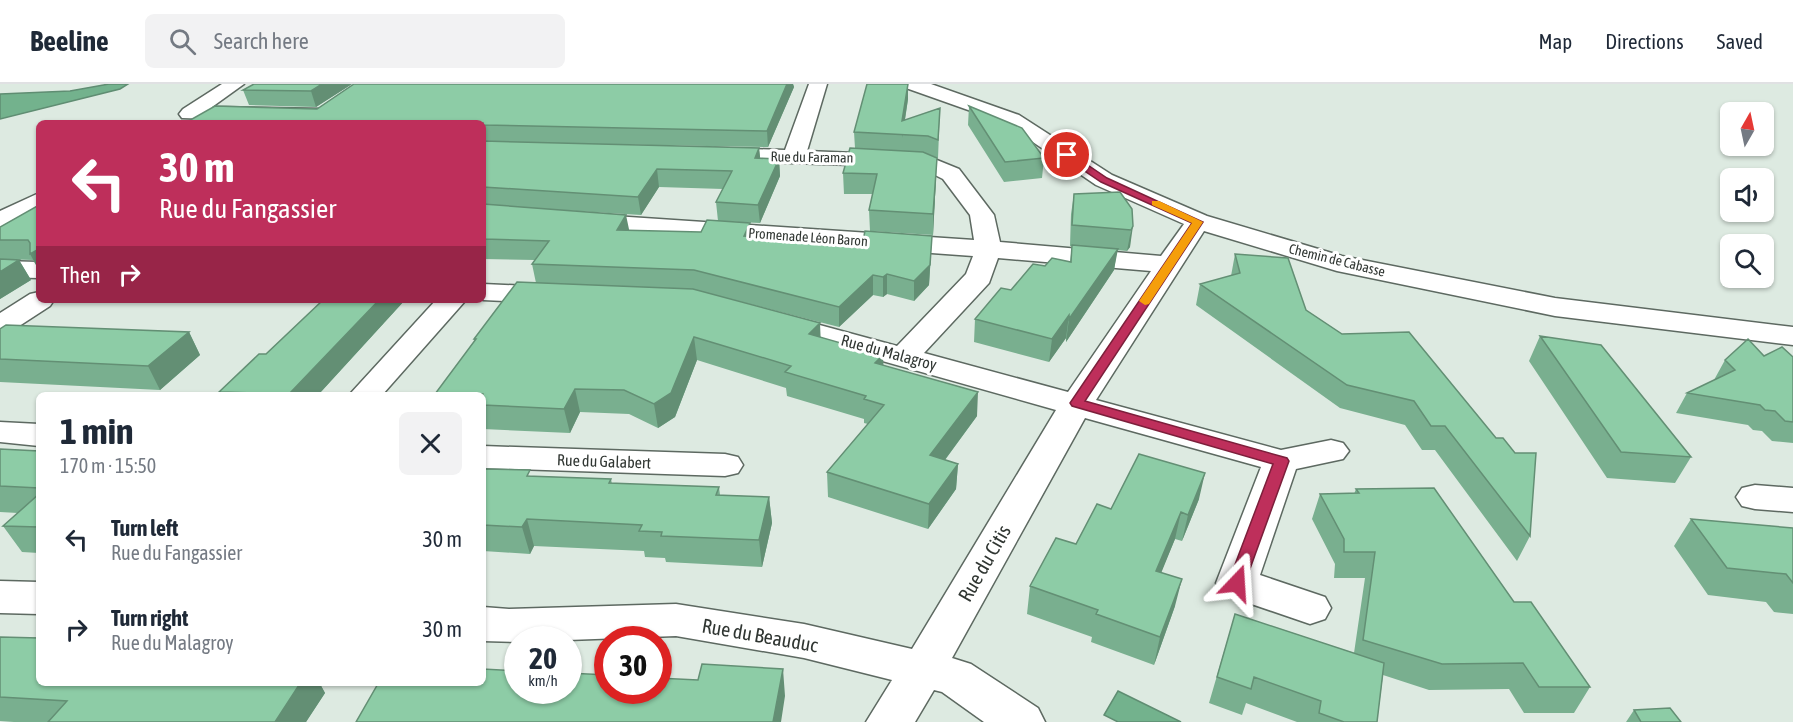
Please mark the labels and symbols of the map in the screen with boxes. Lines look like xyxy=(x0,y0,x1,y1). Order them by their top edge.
north arrow xyxy=(1720,102,1774,156)
pin xyxy=(1041,129,1092,180)
street label: Rue du Faraman xyxy=(770,148,854,166)
street label: Promenade Léon Baron xyxy=(748,225,868,249)
street label: Chemin de Cabasse xyxy=(1287,240,1387,280)
street label: Rue du Malagroy xyxy=(839,331,939,374)
street label: Rue du Galabert xyxy=(557,450,652,472)
street label: Rue du Citis xyxy=(953,521,1015,605)
position arrow xyxy=(1205,551,1269,615)
street label: Rue du Beauduc xyxy=(700,613,820,657)
speed limit sign: 30 xyxy=(594,626,672,704)

